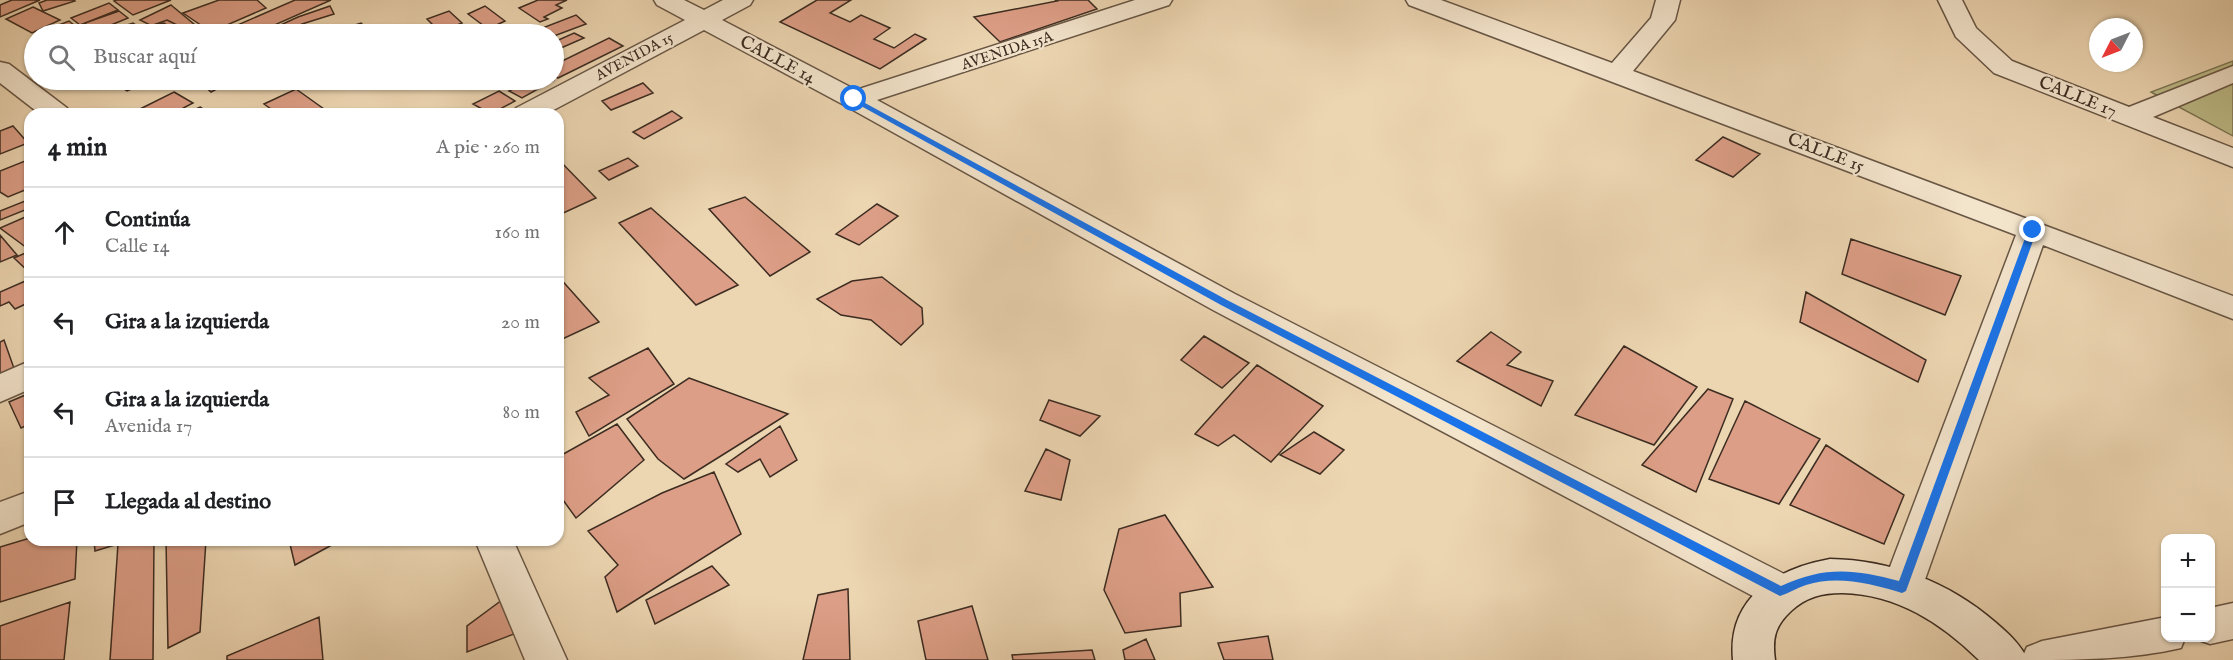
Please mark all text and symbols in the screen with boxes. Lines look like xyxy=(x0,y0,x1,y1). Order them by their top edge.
north arrow xyxy=(2089,18,2143,72)
search box xyxy=(24,24,564,90)
street label: AVENIDA 15A xyxy=(958,26,1056,75)
street label: AVENIDA 15 xyxy=(591,28,677,85)
street label: CALLE 14 xyxy=(735,31,819,90)
icon: search xyxy=(45,41,78,74)
text: Buscar aquí xyxy=(93,43,196,71)
street label: CALLE 17 xyxy=(2035,71,2120,123)
route start xyxy=(840,85,866,111)
street label: CALLE 15 xyxy=(1784,128,1867,179)
text: 4 min xyxy=(48,131,107,164)
text: A pie · 260 m xyxy=(436,135,540,160)
text: Continúa xyxy=(105,206,190,234)
icon: ahead xyxy=(48,216,81,249)
route end xyxy=(2019,216,2045,242)
text: 160 m xyxy=(494,220,540,245)
text: Calle 14 xyxy=(105,234,170,259)
icon: left xyxy=(48,306,81,339)
text: Gira a la izquierda xyxy=(105,308,269,336)
text: 20 m xyxy=(501,310,540,335)
text: Gira a la izquierda xyxy=(105,386,269,414)
icon: left xyxy=(48,396,81,429)
text: 80 m xyxy=(503,400,540,425)
text: Avenida 17 xyxy=(105,414,192,439)
icon: arrive xyxy=(48,486,81,519)
text: Llegada al destino xyxy=(105,488,271,516)
map controls xyxy=(2161,534,2215,642)
button: + xyxy=(2161,534,2215,588)
button: − xyxy=(2161,588,2215,642)

